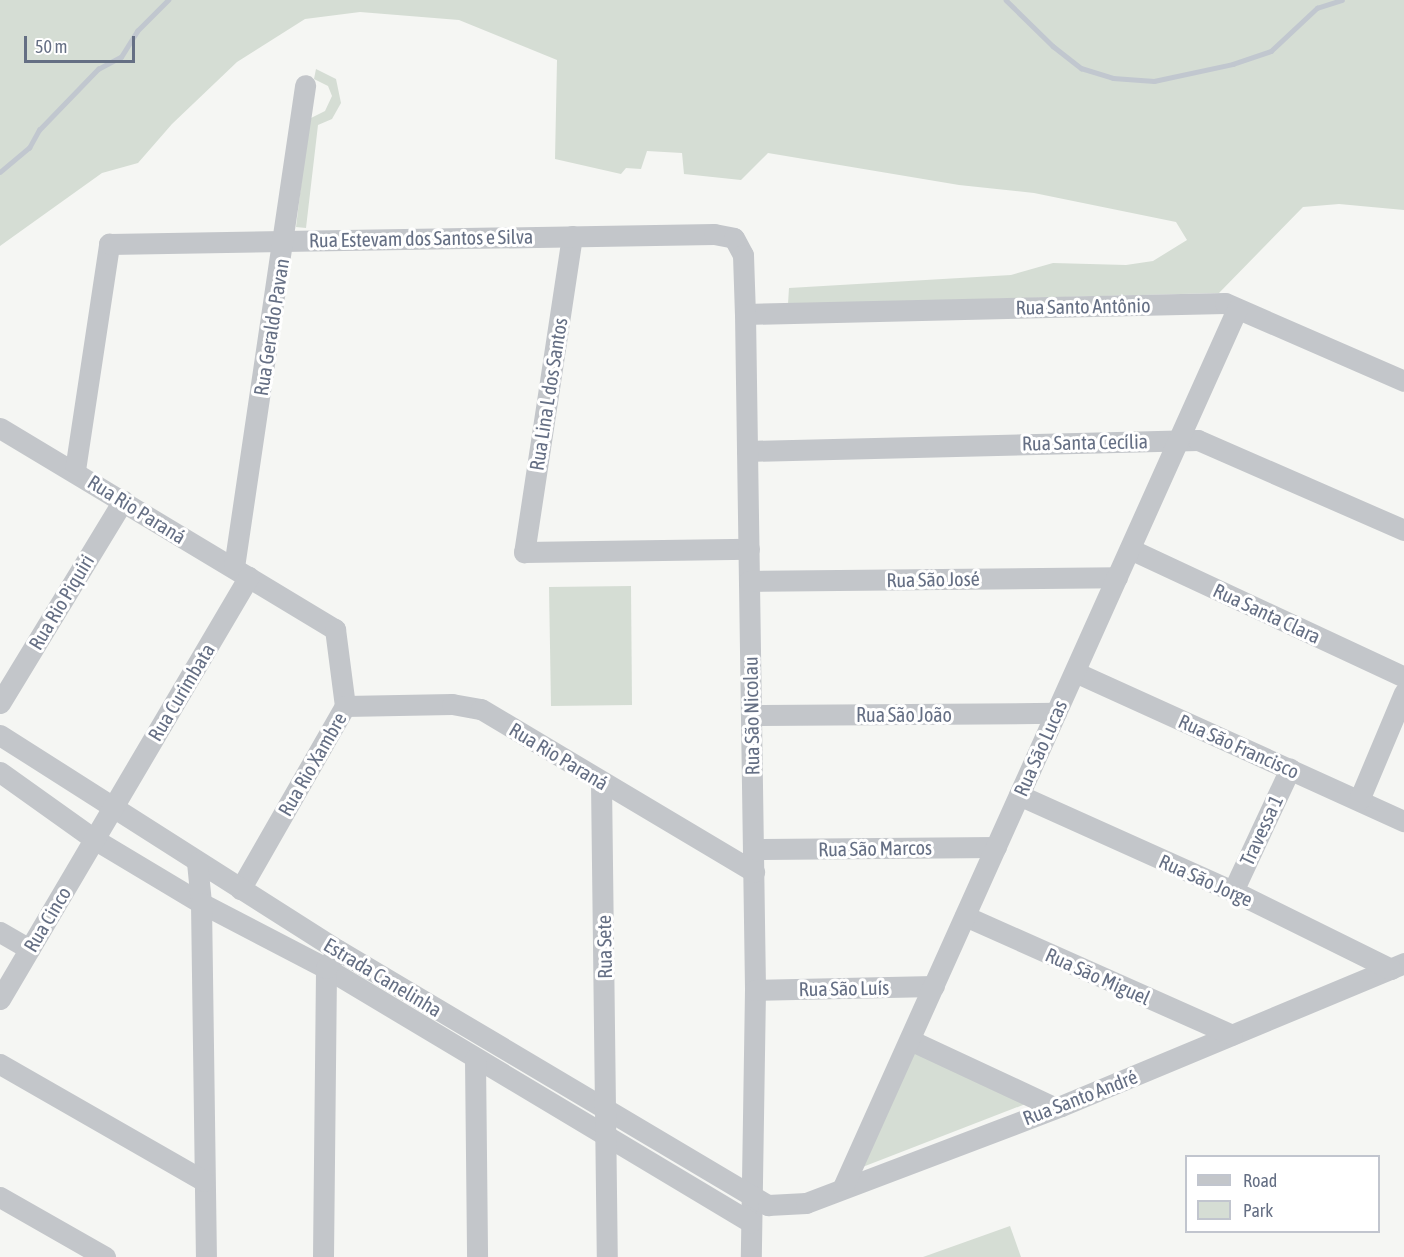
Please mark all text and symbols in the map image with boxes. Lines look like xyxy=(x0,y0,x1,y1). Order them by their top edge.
scale bar xyxy=(27,24,138,62)
text: 50 m xyxy=(35,36,67,57)
street label: Rua Estevam dos Santos e Silva xyxy=(309,224,533,252)
street label: Rua Geraldo Pavan xyxy=(248,257,294,397)
street label: Rua Santo Antônio xyxy=(1015,293,1151,319)
street label: Rua Lina L dos Santos xyxy=(524,316,572,472)
street label: Rua Santa Cecília xyxy=(1022,429,1148,455)
street label: Rua Rio Paraná xyxy=(84,469,190,549)
street label: Rua Rio Piquiri xyxy=(23,550,99,654)
street label: Rua São José xyxy=(886,566,980,592)
street label: Rua Santa Clara xyxy=(1210,578,1324,648)
street label: Rua Curimbata xyxy=(143,639,219,745)
street label: Rua São Nicolau xyxy=(738,656,764,776)
street label: Rua São Lucas xyxy=(1008,696,1072,800)
street label: Rua São João xyxy=(856,702,952,726)
street label: Rua Rio Xambre xyxy=(273,708,351,820)
street label: Rua São Francisco xyxy=(1175,709,1303,783)
street label: Rua Rio Paraná xyxy=(505,717,613,795)
street label: Travessa 1 xyxy=(1234,791,1288,869)
street label: Rua São Marcos xyxy=(818,835,932,861)
street label: Rua São Jorge xyxy=(1155,849,1257,911)
street label: Rua Cinco xyxy=(18,882,76,956)
street label: Rua Sete xyxy=(591,915,617,979)
street label: Estrada Canelinha xyxy=(320,932,446,1022)
street label: Rua São Miguel xyxy=(1042,942,1154,1010)
street label: Rua São Luís xyxy=(798,975,890,1001)
street label: Rua Santo André xyxy=(1019,1064,1141,1130)
legend xyxy=(1185,1155,1380,1233)
text: Road xyxy=(1243,1170,1277,1191)
text: Park xyxy=(1243,1200,1273,1221)

